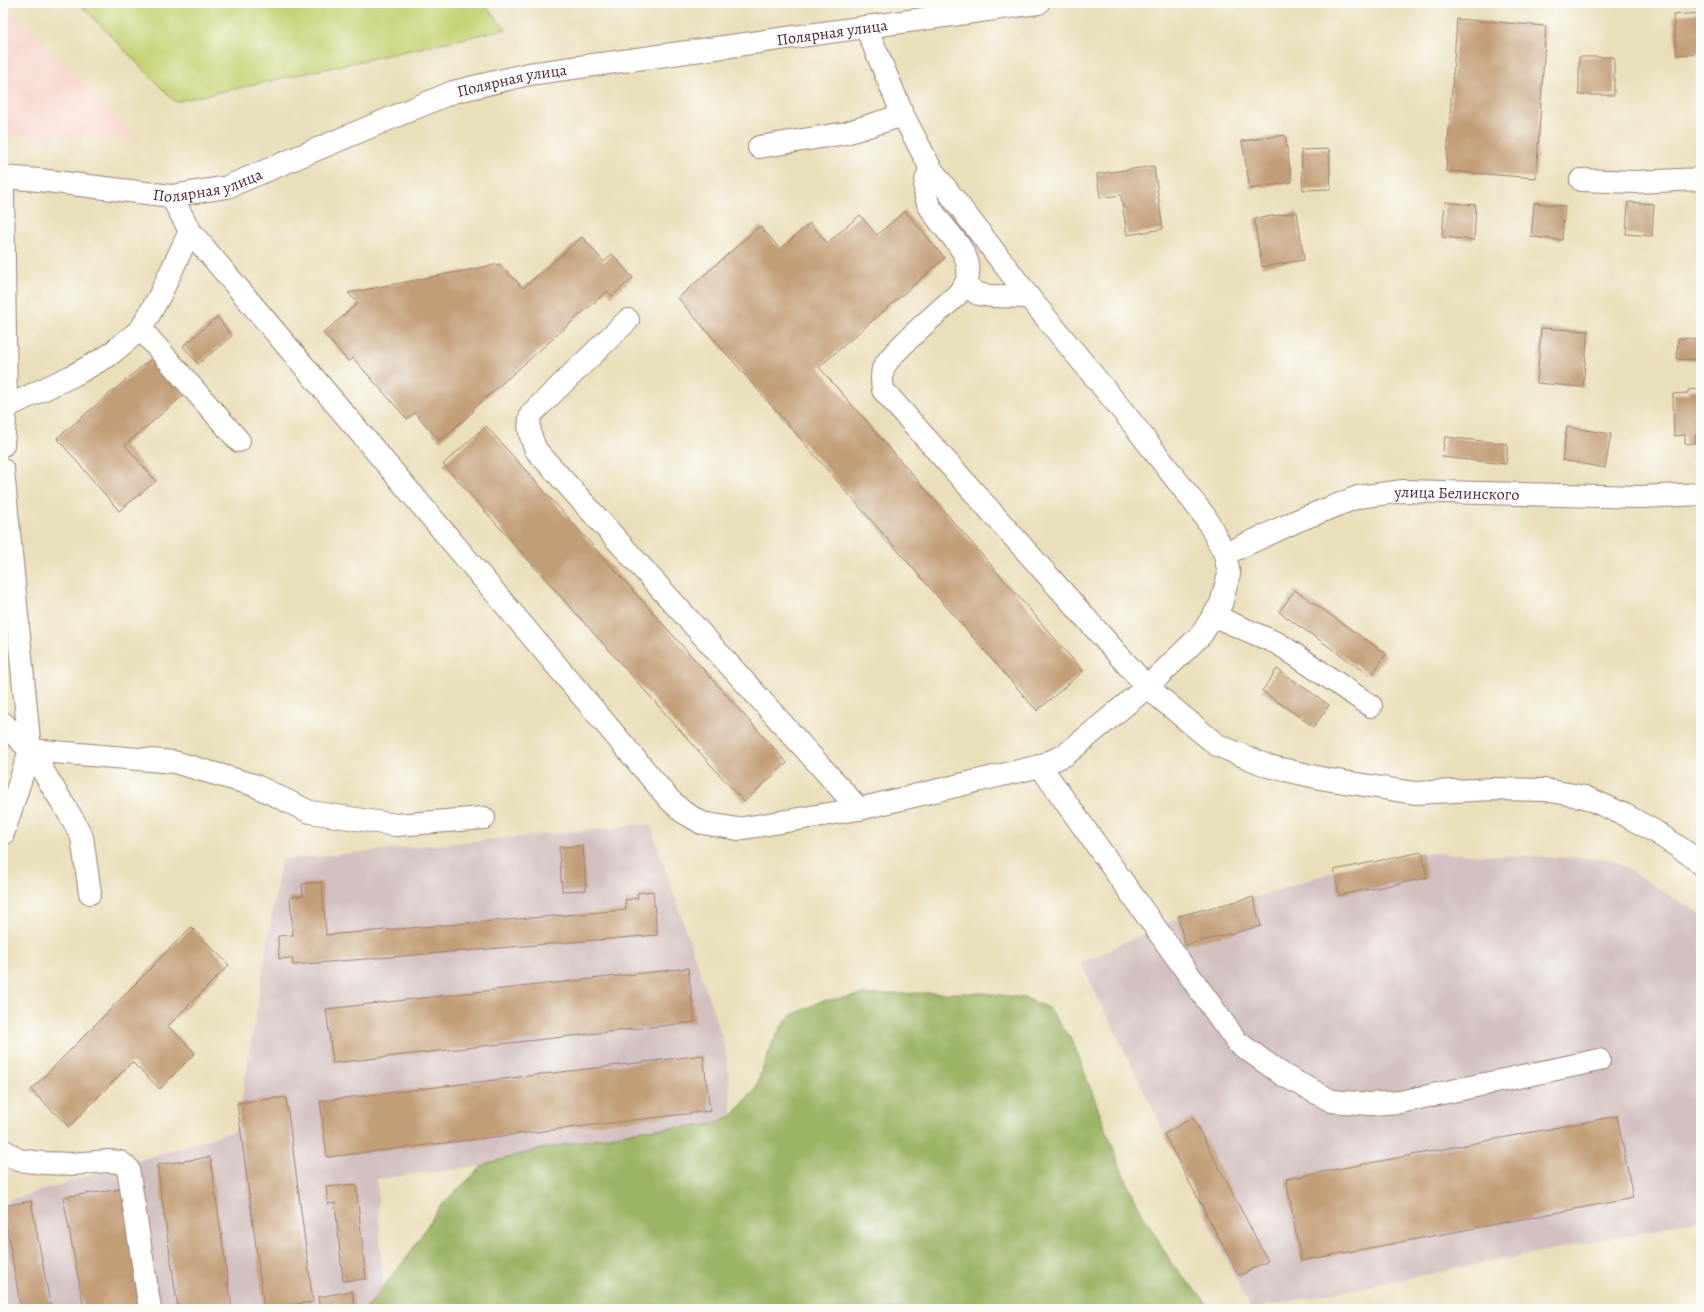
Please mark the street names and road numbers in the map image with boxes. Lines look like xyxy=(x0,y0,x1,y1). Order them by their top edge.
street label: Полярная улица xyxy=(775,14,890,51)
street label: Полярная улица xyxy=(455,59,569,103)
street label: Полярная улица xyxy=(152,163,266,208)
street label: улица Белинского xyxy=(1392,481,1520,506)

